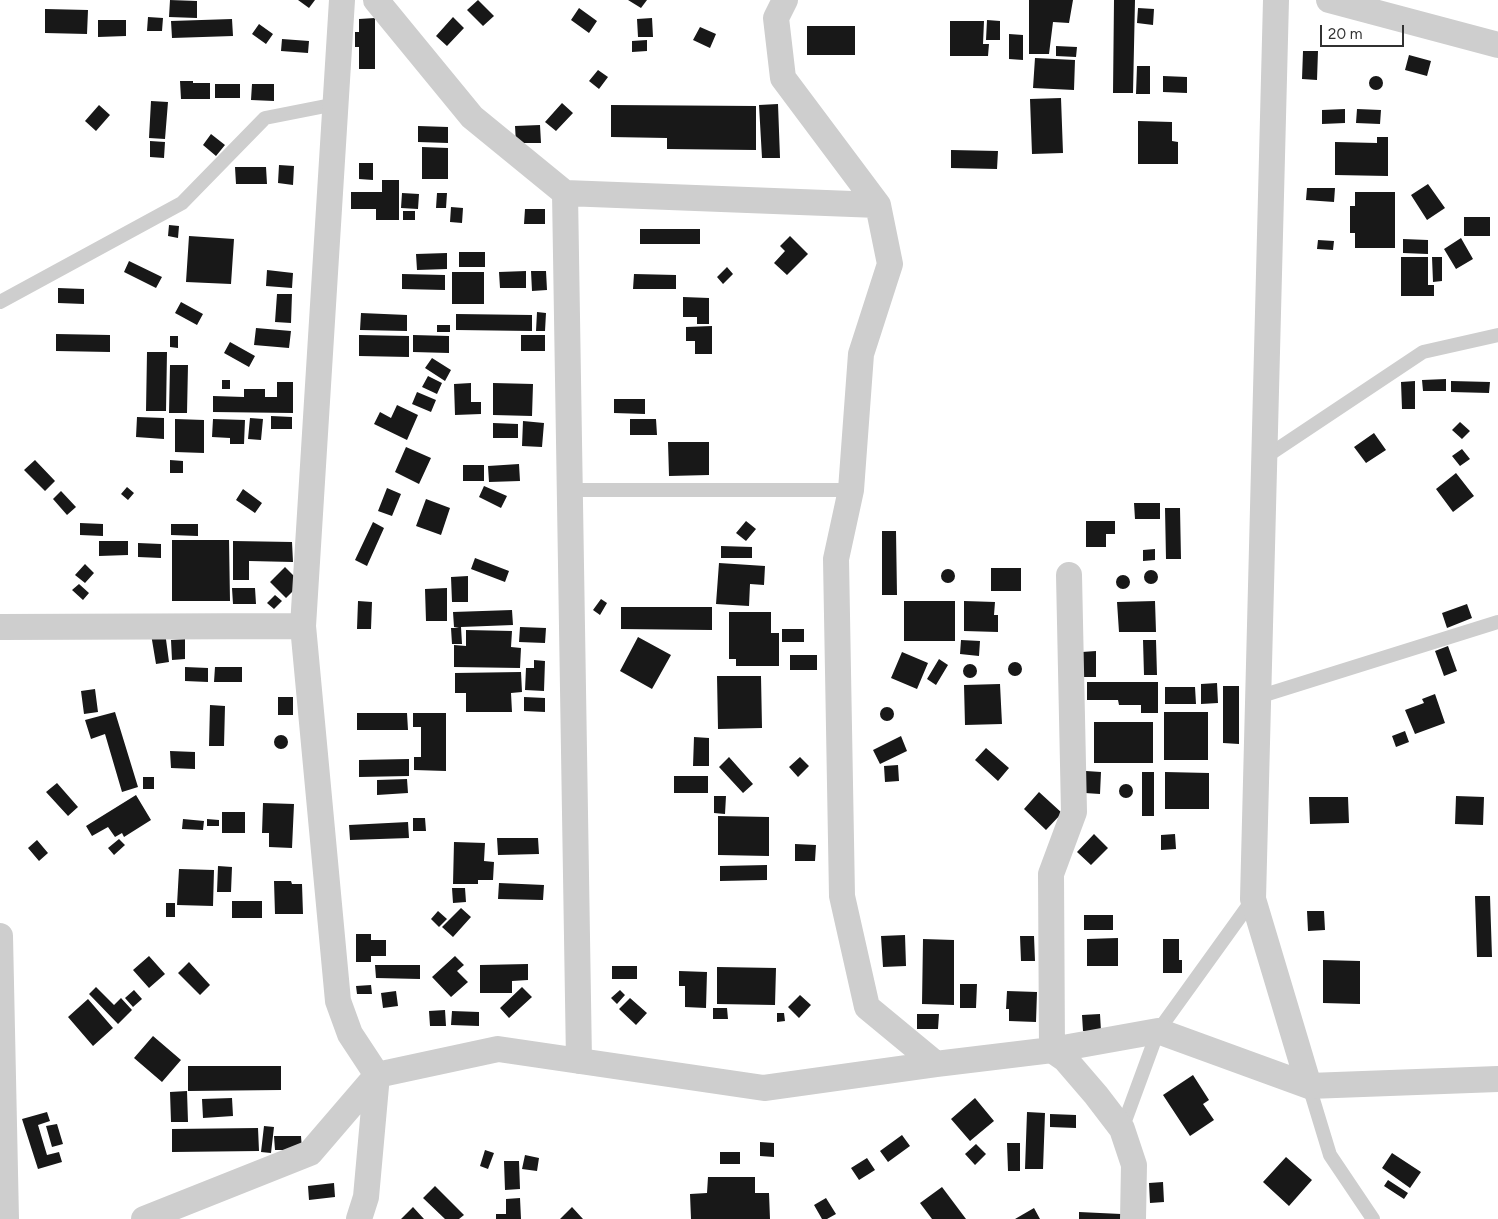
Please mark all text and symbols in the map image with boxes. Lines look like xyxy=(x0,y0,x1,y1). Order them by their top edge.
scale bar xyxy=(1323,15,1407,47)
text: 20 m xyxy=(1328,25,1362,43)

